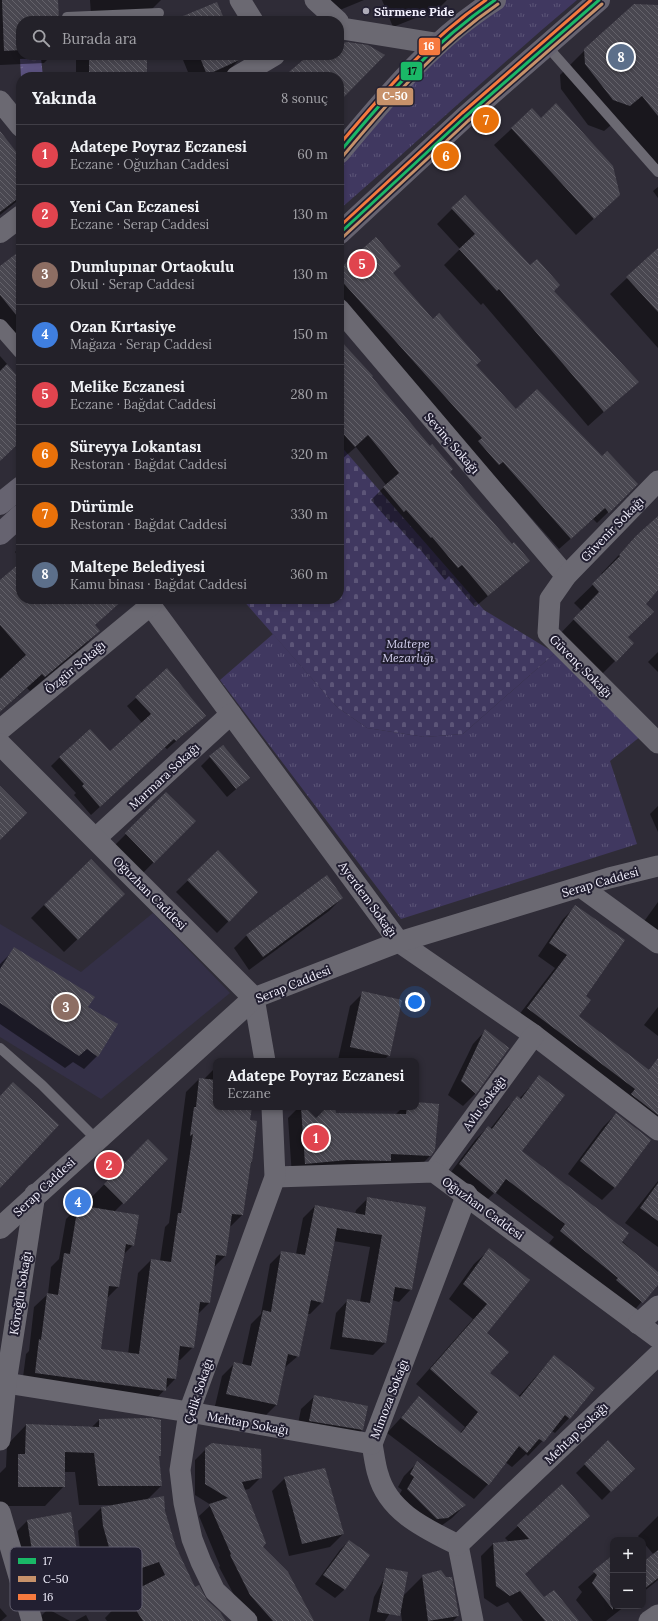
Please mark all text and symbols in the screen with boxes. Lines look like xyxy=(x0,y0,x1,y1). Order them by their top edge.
place label: Sürmene Pide xyxy=(374,4,455,19)
marker: Sürmene Pide xyxy=(361,6,371,16)
search box xyxy=(16,16,344,60)
icon: search xyxy=(30,27,52,49)
text: Burada ara xyxy=(62,29,137,48)
line badge: 16 xyxy=(418,37,441,56)
text: 16 xyxy=(424,39,434,53)
pin: 8 xyxy=(608,42,634,72)
line badge: 17 xyxy=(400,61,423,81)
text: 17 xyxy=(407,64,417,78)
text: Yakında xyxy=(32,87,96,109)
line badge: C-50 xyxy=(376,87,414,106)
text: C-50 xyxy=(382,89,408,103)
text: 8 sonuç xyxy=(281,90,328,107)
pin: 7 xyxy=(473,105,499,135)
text: Adatepe Poyraz Eczanesi xyxy=(70,137,247,156)
pin: 6 xyxy=(433,141,459,171)
text: 1 xyxy=(42,146,48,163)
text: 60 m xyxy=(297,146,328,163)
text: Eczane · Oğuzhan Caddesi xyxy=(70,156,229,173)
text: Yeni Can Eczanesi xyxy=(70,197,199,216)
text: 2 xyxy=(42,206,48,223)
text: 130 m xyxy=(293,206,328,223)
text: Eczane · Serap Caddesi xyxy=(70,216,209,233)
pin: 5 xyxy=(349,249,375,279)
text: Dumlupınar Ortaokulu xyxy=(70,257,234,276)
text: 3 xyxy=(41,266,49,283)
text: 130 m xyxy=(293,266,328,283)
text: Okul · Serap Caddesi xyxy=(70,276,195,293)
text: Ozan Kırtasiye xyxy=(70,317,176,336)
text: 4 xyxy=(41,326,49,343)
text: 150 m xyxy=(293,326,328,343)
text: Mağaza · Serap Caddesi xyxy=(70,336,212,353)
text: Melike Eczanesi xyxy=(70,377,185,396)
text: 5 xyxy=(41,386,49,403)
text: 280 m xyxy=(291,386,328,403)
text: Eczane · Bağdat Caddesi xyxy=(70,396,216,413)
street label: Sevinç Sokağı xyxy=(421,409,483,477)
text: Süreyya Lokantası xyxy=(70,437,201,456)
text: 6 xyxy=(41,446,49,463)
text: 320 m xyxy=(291,446,328,463)
text: Restoran · Bağdat Caddesi xyxy=(70,456,227,473)
street label: Güvenir Sokağı xyxy=(577,493,647,565)
text: Dürümle xyxy=(70,497,134,516)
text: 7 xyxy=(42,506,48,523)
text: 330 m xyxy=(290,506,328,523)
text: Restoran · Bağdat Caddesi xyxy=(70,516,227,533)
text: Maltepe Belediyesi xyxy=(70,557,205,576)
text: 8 xyxy=(41,566,49,583)
text: 360 m xyxy=(290,566,328,583)
text: Kamu binası · Bağdat Caddesi xyxy=(70,576,247,593)
street label: Güvenç Sokağı xyxy=(547,632,615,700)
park label: Maltepe Mezarlığı xyxy=(382,636,434,665)
street label: Özgür Sokağı xyxy=(42,637,108,697)
street label: Marmara Sokağı xyxy=(126,740,202,812)
street label: Oğuzhan Caddesi xyxy=(110,853,190,933)
street label: Ayerdem Sokağı xyxy=(335,858,400,940)
street label: Serap Caddesi xyxy=(560,864,640,900)
street label: Serap Caddesi xyxy=(253,962,333,1006)
pin: 3 xyxy=(53,992,79,1022)
your location xyxy=(405,992,425,1012)
popup xyxy=(213,1058,419,1110)
text: Adatepe Poyraz Eczanesi xyxy=(228,1066,404,1085)
street label: Avlu Sokağı xyxy=(459,1073,509,1134)
text: Eczane xyxy=(228,1085,271,1102)
pin: 1 xyxy=(303,1123,329,1153)
pin: 2 xyxy=(96,1150,122,1180)
street label: Serap Caddesi xyxy=(10,1154,78,1220)
street label: Oğuzhan Caddesi xyxy=(439,1173,527,1243)
pin: 4 xyxy=(65,1187,91,1217)
street label: Köroğlu Sokağı xyxy=(6,1250,34,1336)
street label: Çelik Sokağı xyxy=(180,1356,216,1426)
street label: Mimoza Sokağı xyxy=(367,1357,411,1441)
street label: Mehtap Sokağı xyxy=(541,1399,611,1467)
street label: Mehtap Sokağı xyxy=(206,1408,290,1438)
map controls xyxy=(610,1537,646,1609)
button: + xyxy=(610,1537,646,1573)
legend xyxy=(10,1547,142,1611)
text: 17 xyxy=(43,1554,52,1568)
text: C-50 xyxy=(43,1572,69,1586)
button: − xyxy=(610,1573,646,1609)
text: 16 xyxy=(43,1590,53,1604)

